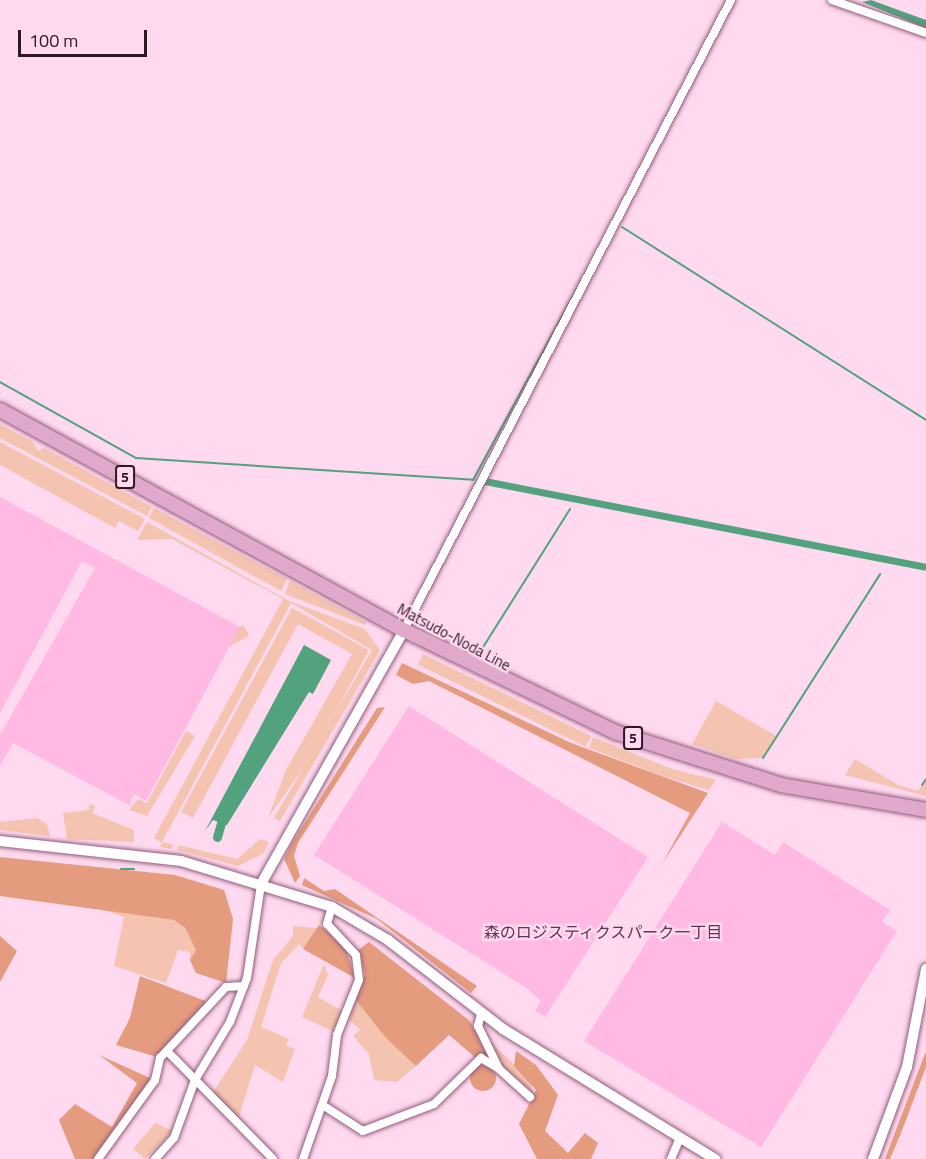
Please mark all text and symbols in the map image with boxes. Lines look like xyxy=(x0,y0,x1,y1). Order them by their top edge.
scale bar xyxy=(21,18,150,56)
text: 100 m xyxy=(29,27,78,54)
road number: 5 xyxy=(114,466,136,488)
street label: Matsudo-Noda Line xyxy=(394,600,514,674)
road number: 5 xyxy=(622,727,644,749)
district label: 森のロジスティクスパーク一丁目 xyxy=(483,922,723,942)

